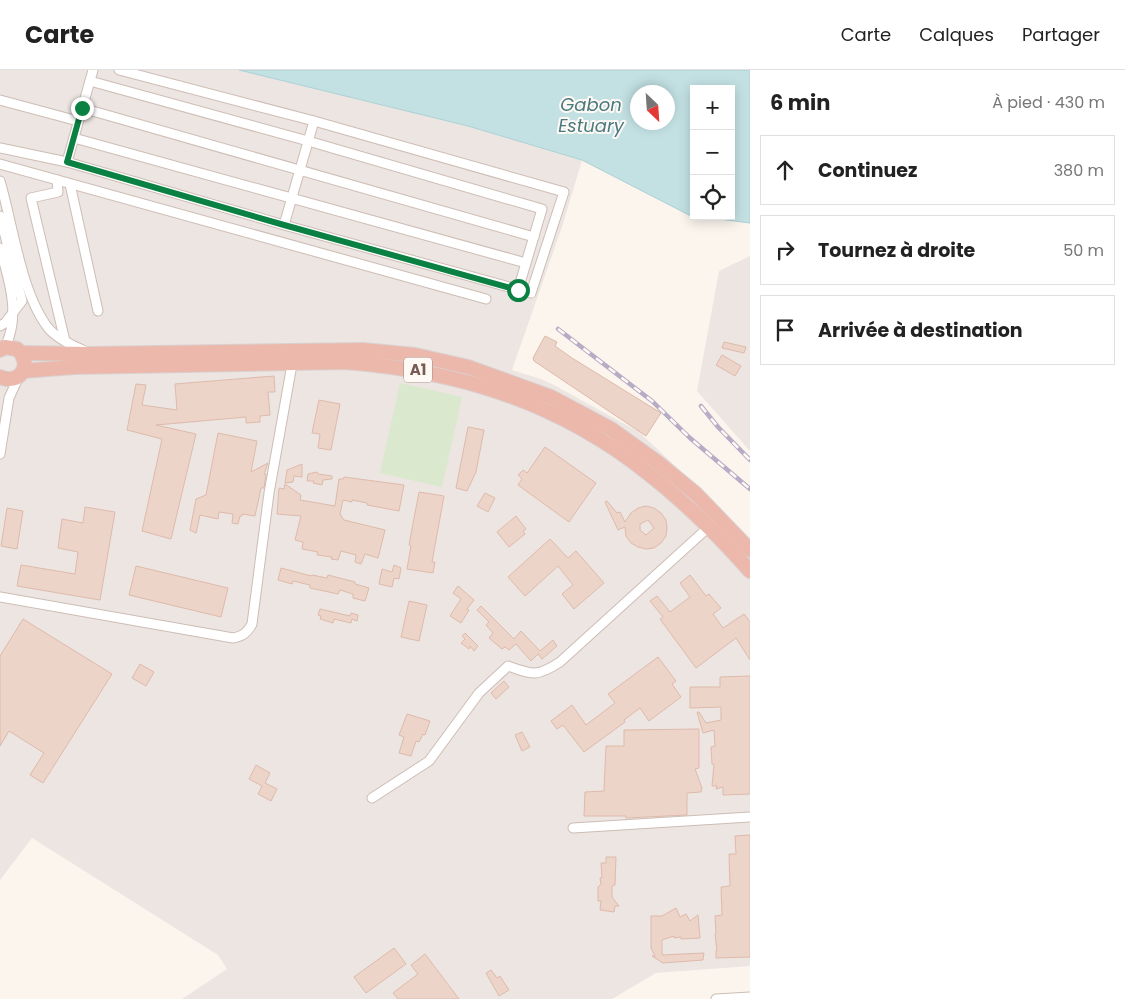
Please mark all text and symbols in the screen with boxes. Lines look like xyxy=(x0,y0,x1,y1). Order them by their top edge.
text: Carte xyxy=(25,18,94,51)
text: Carte xyxy=(841,22,891,47)
text: Calques xyxy=(919,22,994,47)
text: Partager xyxy=(1022,22,1100,47)
north arrow xyxy=(630,85,675,130)
map controls xyxy=(690,85,735,220)
button: + xyxy=(690,85,735,130)
text: 6 min xyxy=(770,88,830,117)
text: À pied · 430 m xyxy=(992,91,1105,114)
water label: Gabon Estuary xyxy=(558,92,625,138)
route end xyxy=(71,97,94,120)
button: − xyxy=(690,130,735,175)
icon: ahead xyxy=(771,156,799,184)
text: Continuez xyxy=(818,157,917,184)
text: 380 m xyxy=(1054,159,1104,182)
button: locate xyxy=(690,175,735,220)
icon: right xyxy=(771,236,799,264)
text: Tournez à droite xyxy=(818,237,975,264)
text: 50 m xyxy=(1063,239,1104,262)
route start xyxy=(507,279,530,302)
icon: arrive xyxy=(771,316,799,344)
text: Arrivée à destination xyxy=(818,317,1023,344)
road number: A1 xyxy=(404,358,432,382)

